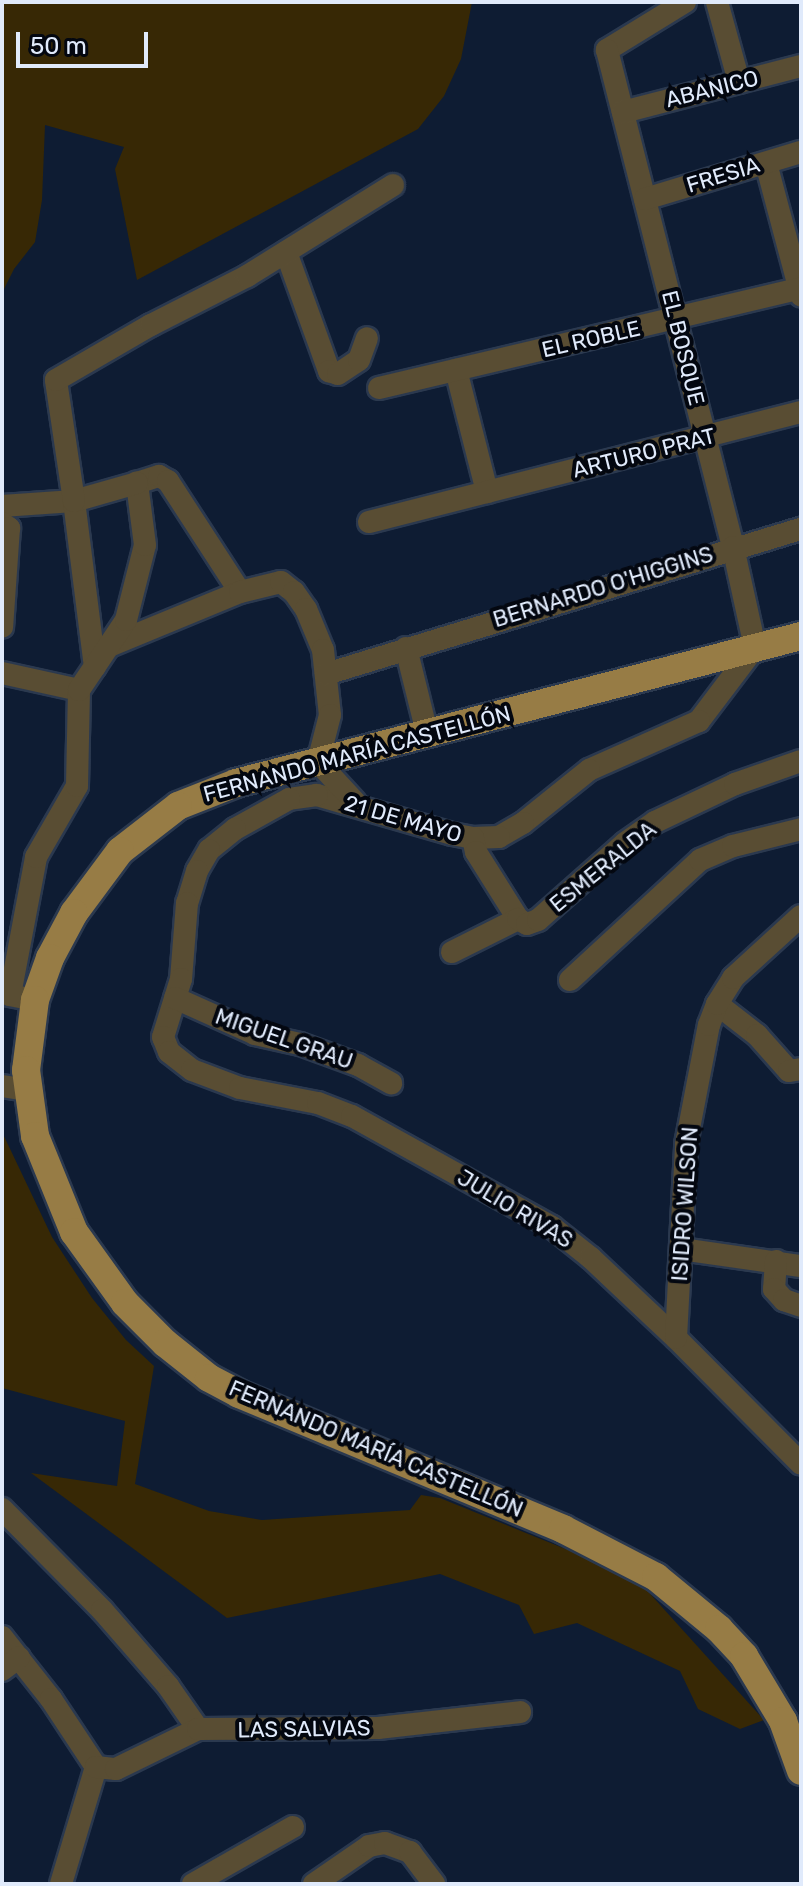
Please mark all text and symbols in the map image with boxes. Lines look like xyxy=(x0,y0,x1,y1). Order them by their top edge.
scale bar xyxy=(20,16,152,66)
text: 50 m xyxy=(30,32,87,60)
street label: ABANICO xyxy=(663,65,761,113)
street label: FRESIA xyxy=(683,151,763,199)
street label: EL BOSQUE xyxy=(656,288,710,408)
street label: EL ROBLE xyxy=(539,315,643,363)
street label: ARTURO PRAT xyxy=(570,423,718,483)
street label: BERNARDO O'HIGGINS xyxy=(490,541,716,633)
street label: FERNANDO MARÍA CASTELLÓN xyxy=(200,700,514,808)
street label: 21 DE MAYO xyxy=(341,790,465,848)
street label: ESMERALDA xyxy=(545,816,661,918)
street label: MIGUEL GRAU xyxy=(212,1003,356,1075)
street label: ISIDRO WILSON xyxy=(666,1126,704,1282)
street label: JULIO RIVAS xyxy=(452,1164,578,1254)
street label: FERNANDO MARÍA CASTELLÓN xyxy=(225,1375,527,1523)
street label: LAS SALVIAS xyxy=(237,1715,371,1743)

